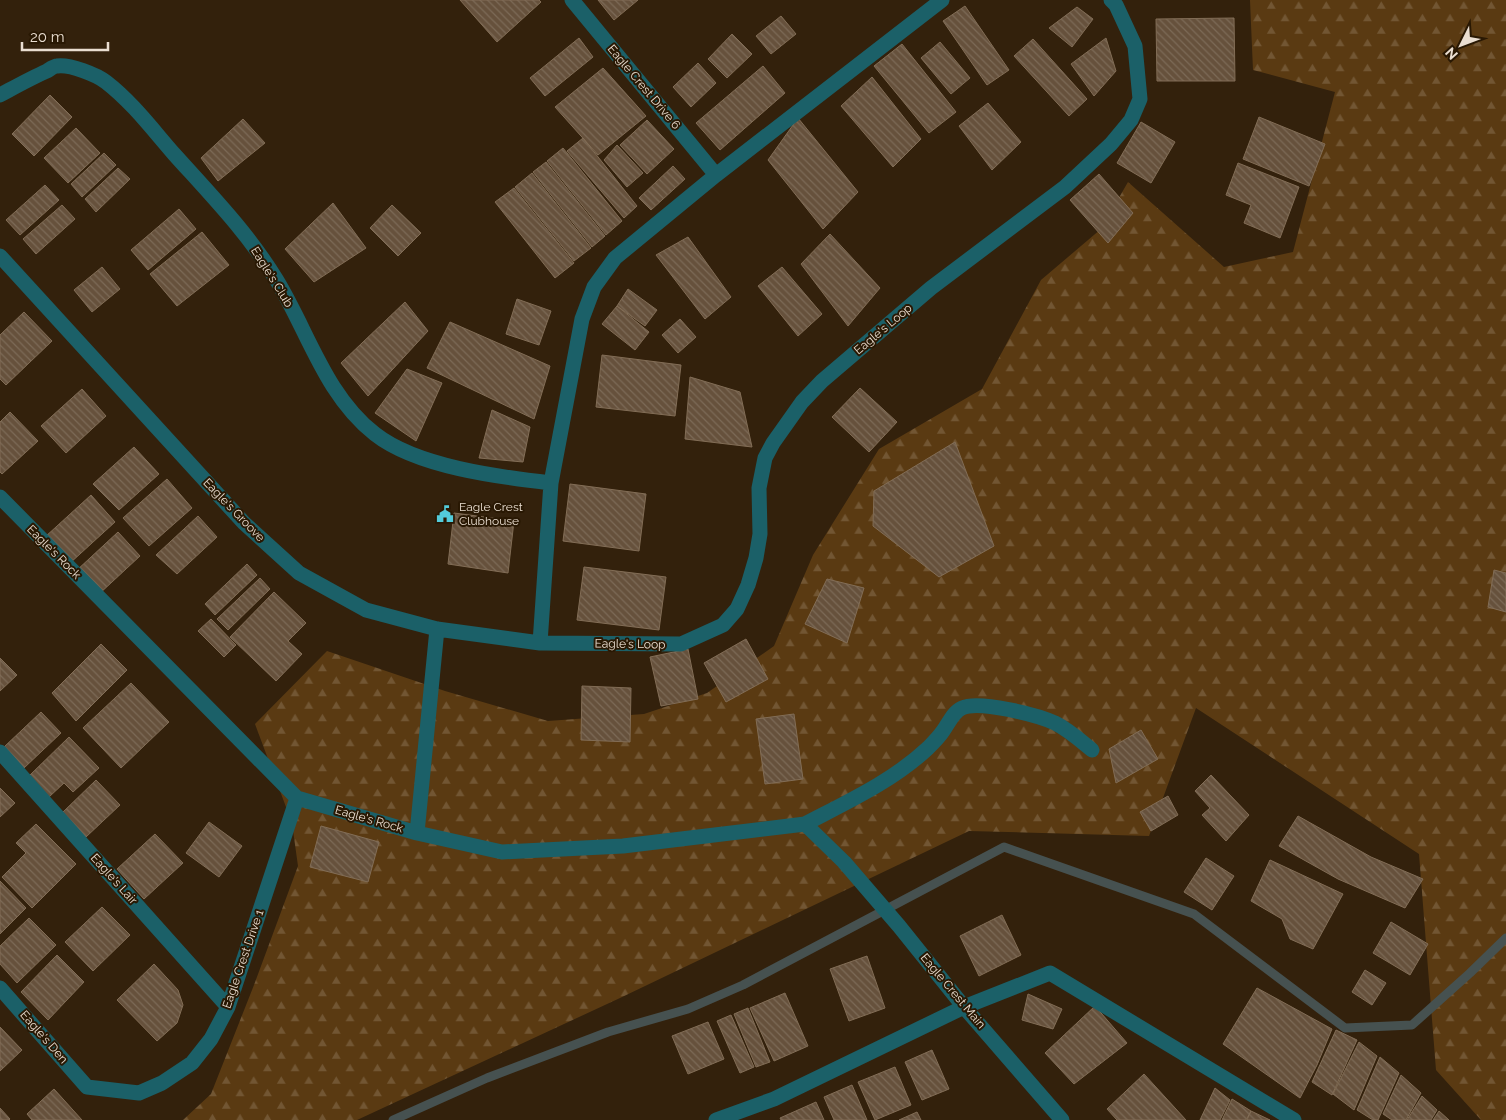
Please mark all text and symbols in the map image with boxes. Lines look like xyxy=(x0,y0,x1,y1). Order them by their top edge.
scale bar xyxy=(22,20,109,52)
north arrow xyxy=(1436,20,1486,70)
text: 20 m xyxy=(30,28,65,46)
street label: Eagle Crest Drive 6 xyxy=(605,42,683,132)
text: N xyxy=(1442,44,1461,63)
street label: Eagle's Club xyxy=(248,244,296,310)
street label: Eagle's Loop xyxy=(851,301,915,357)
street label: Eagle's Groove xyxy=(200,475,268,545)
place label: Eagle Crest Clubhouse xyxy=(459,500,523,528)
public building icon: Eagle Crest Clubhouse xyxy=(435,504,455,524)
street label: Eagle's Rock xyxy=(24,522,84,582)
street label: Eagle's Loop xyxy=(594,636,666,652)
street label: Eagle's Rock xyxy=(333,803,405,836)
street label: Eagle's Lair xyxy=(88,851,141,908)
street label: Eagle Crest Drive 1 xyxy=(220,908,266,1010)
street label: Eagle Crest Main xyxy=(918,951,988,1031)
street label: Eagle's Den xyxy=(17,1008,71,1066)

